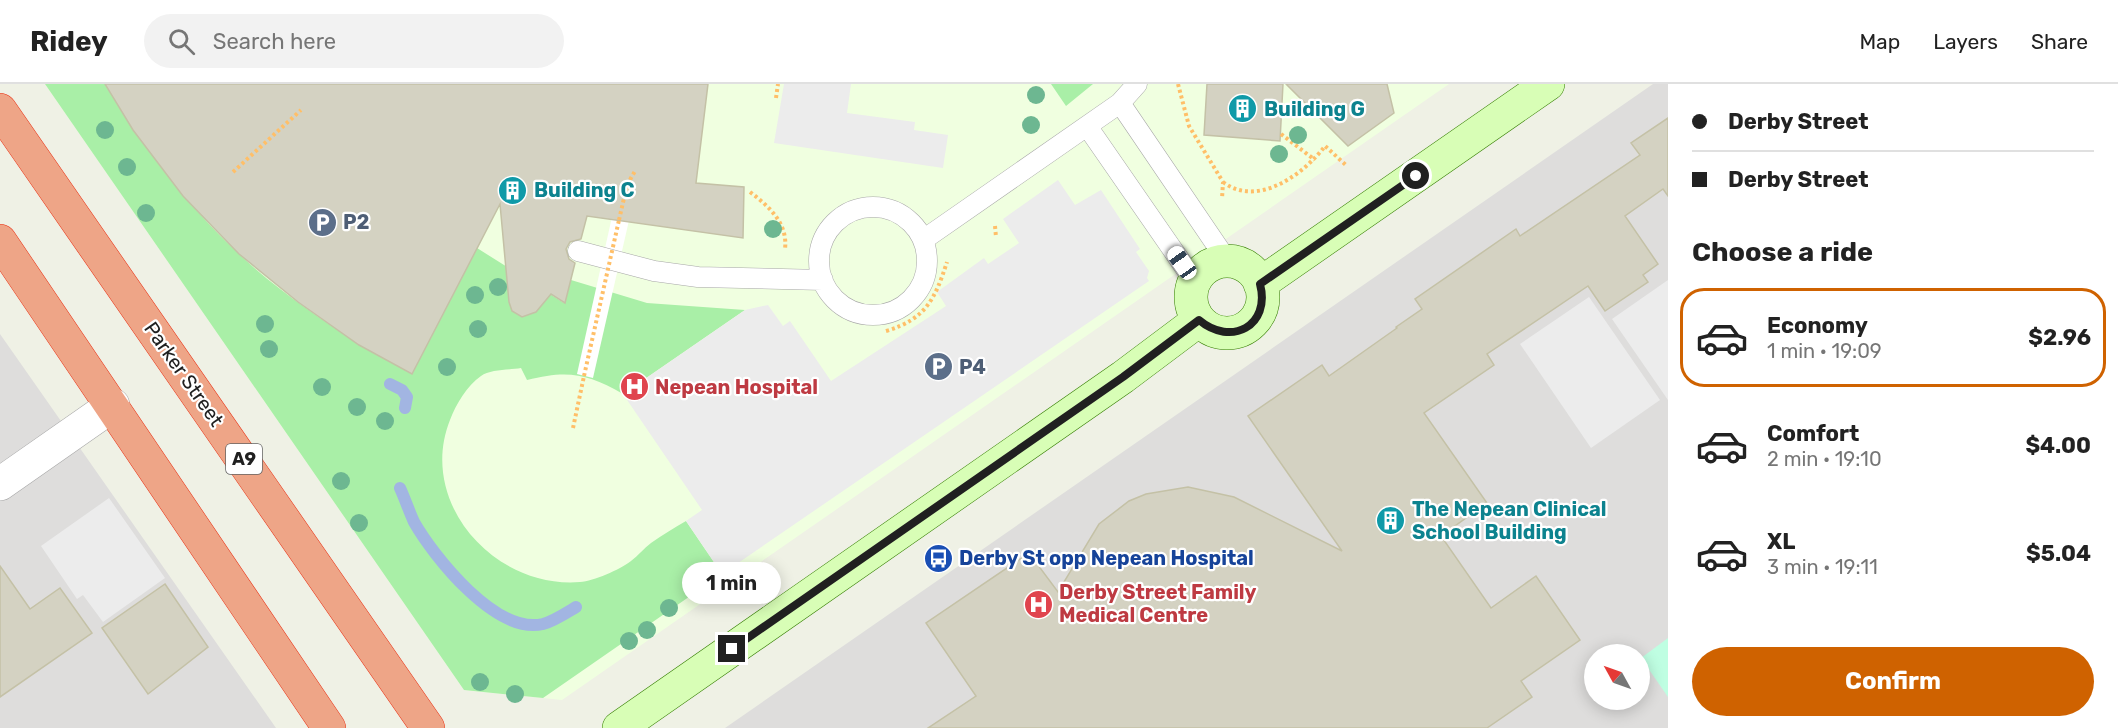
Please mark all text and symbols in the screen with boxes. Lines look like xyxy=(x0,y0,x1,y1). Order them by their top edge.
search box xyxy=(144,14,564,68)
text: Ridey xyxy=(30,25,108,58)
icon: search xyxy=(165,25,198,58)
text: Search here xyxy=(213,28,336,55)
text: Map xyxy=(1859,29,1900,54)
text: Layers xyxy=(1933,29,1998,54)
text: Share xyxy=(2031,29,2088,54)
building icon: Building G xyxy=(1227,93,1259,125)
place label: Building G xyxy=(1264,97,1365,121)
text: Derby Street xyxy=(1728,108,1869,135)
route start xyxy=(1402,162,1429,189)
text: Derby Street xyxy=(1728,166,1869,193)
building icon: Building C xyxy=(497,174,529,206)
place label: Building C xyxy=(534,178,635,202)
parking icon: P2 xyxy=(306,206,338,238)
place label: P2 xyxy=(343,210,370,234)
text: Choose a ride xyxy=(1692,236,1873,268)
car xyxy=(1164,243,1200,283)
icon: car xyxy=(1695,311,1749,365)
text: Economy xyxy=(1767,312,1868,339)
street label: Parker Street xyxy=(139,317,229,431)
text: $2.96 xyxy=(2028,324,2091,351)
text: 1 min · 19:09 xyxy=(1767,339,1882,363)
parking icon: P4 xyxy=(922,351,954,383)
place label: P4 xyxy=(959,355,986,379)
hospital icon: Nepean Hospital xyxy=(618,371,650,403)
place label: Nepean Hospital xyxy=(655,375,818,399)
icon: car xyxy=(1695,419,1749,473)
text: Comfort xyxy=(1767,420,1859,447)
text: $4.00 xyxy=(2025,432,2091,459)
road number: A9 xyxy=(226,444,262,474)
text: 2 min · 19:10 xyxy=(1767,447,1882,471)
place label: The Nepean Clinical School Building xyxy=(1412,497,1607,544)
building icon: The Nepean Clinical School Building xyxy=(1375,505,1407,537)
icon: car xyxy=(1695,527,1749,581)
text: XL xyxy=(1767,528,1795,555)
text: $5.04 xyxy=(2026,540,2091,567)
bus stop icon: Derby St opp Nepean Hospital xyxy=(922,542,954,574)
place label: Derby St opp Nepean Hospital xyxy=(959,546,1254,570)
text: 3 min · 19:11 xyxy=(1767,555,1878,579)
callout: 1 min xyxy=(682,562,782,604)
text: 1 min xyxy=(706,571,757,595)
place label: Derby Street Family Medical Centre xyxy=(1059,580,1257,627)
hospital icon: Derby Street Family Medical Centre xyxy=(1022,588,1054,620)
route end xyxy=(718,635,745,662)
north arrow xyxy=(1584,644,1650,710)
map controls xyxy=(1584,644,1650,710)
button: Confirm xyxy=(1692,647,2094,716)

